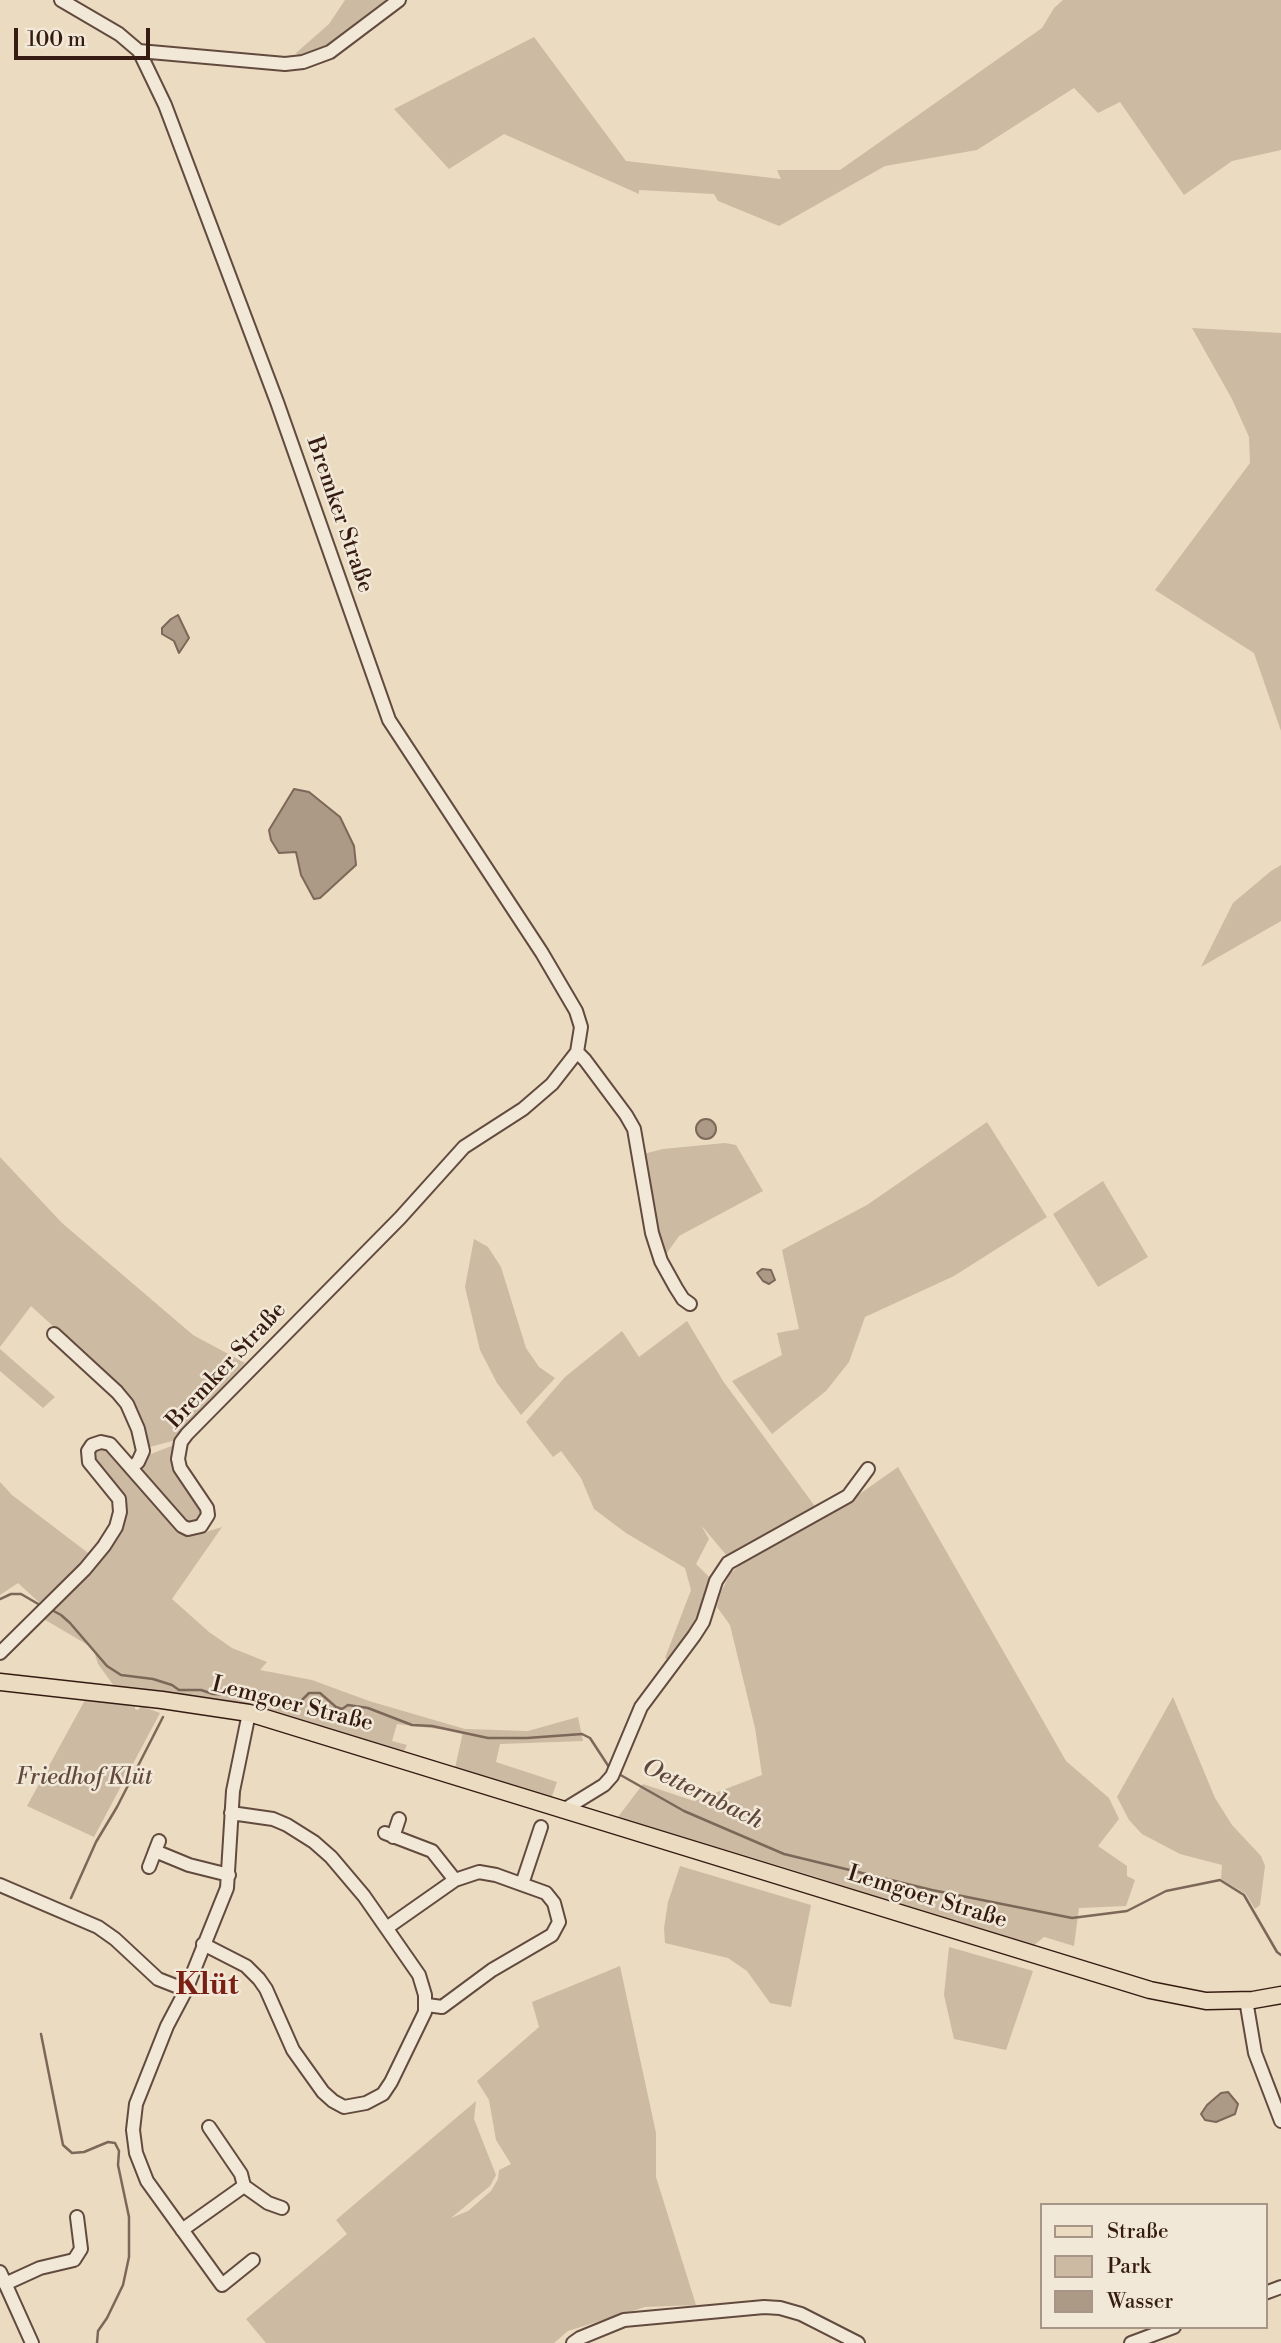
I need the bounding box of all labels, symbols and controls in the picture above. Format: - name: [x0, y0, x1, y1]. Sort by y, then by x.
- scale bar: [18, 14, 154, 58]
- text: 100 m: [27, 27, 86, 53]
- street label: Bremker Straße: [299, 433, 379, 597]
- street label: Bremker Straße: [161, 1297, 293, 1435]
- street label: Lemgoer Straße: [208, 1672, 376, 1738]
- water label: Oetternbach: [637, 1753, 767, 1837]
- park label: Friedhof Klüt: [16, 1764, 152, 1792]
- street label: Lemgoer Straße: [844, 1861, 1010, 1935]
- district label: Klüt: [175, 1969, 239, 2005]
- legend: [1040, 2203, 1267, 2329]
- text: Straße: [1107, 2219, 1169, 2245]
- text: Park: [1107, 2254, 1151, 2280]
- text: Wasser: [1107, 2289, 1173, 2315]

